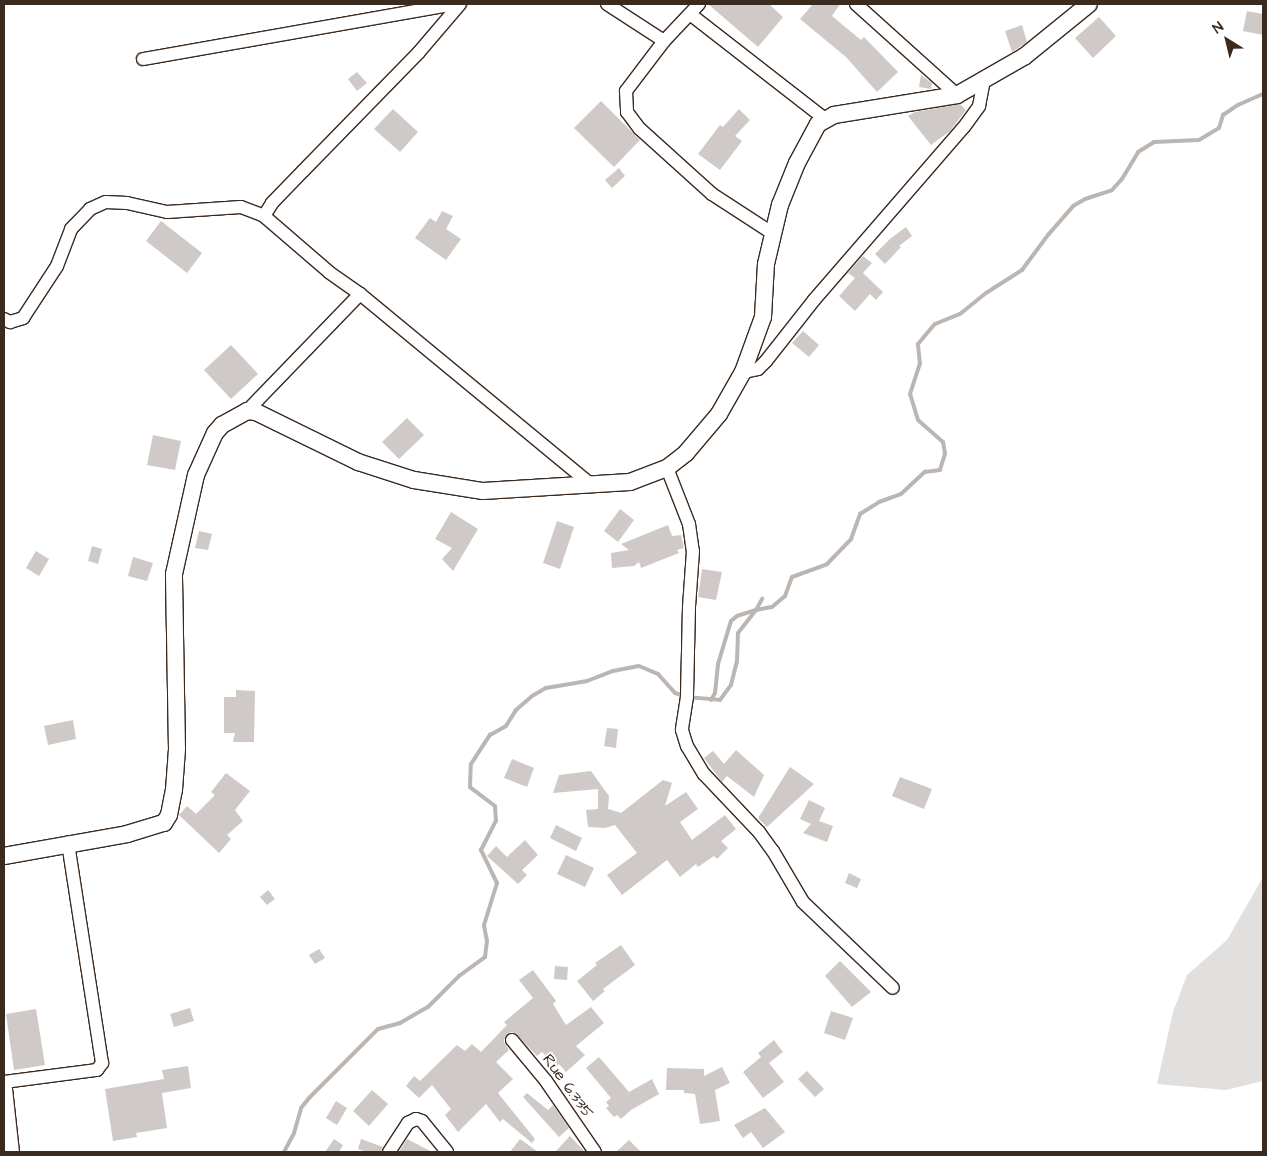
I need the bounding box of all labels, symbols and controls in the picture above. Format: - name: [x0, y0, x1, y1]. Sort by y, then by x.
- north arrow: [1202, 15, 1252, 65]
- text: N: [1209, 17, 1228, 39]
- street label: Rue 6.335: [538, 1050, 598, 1122]

